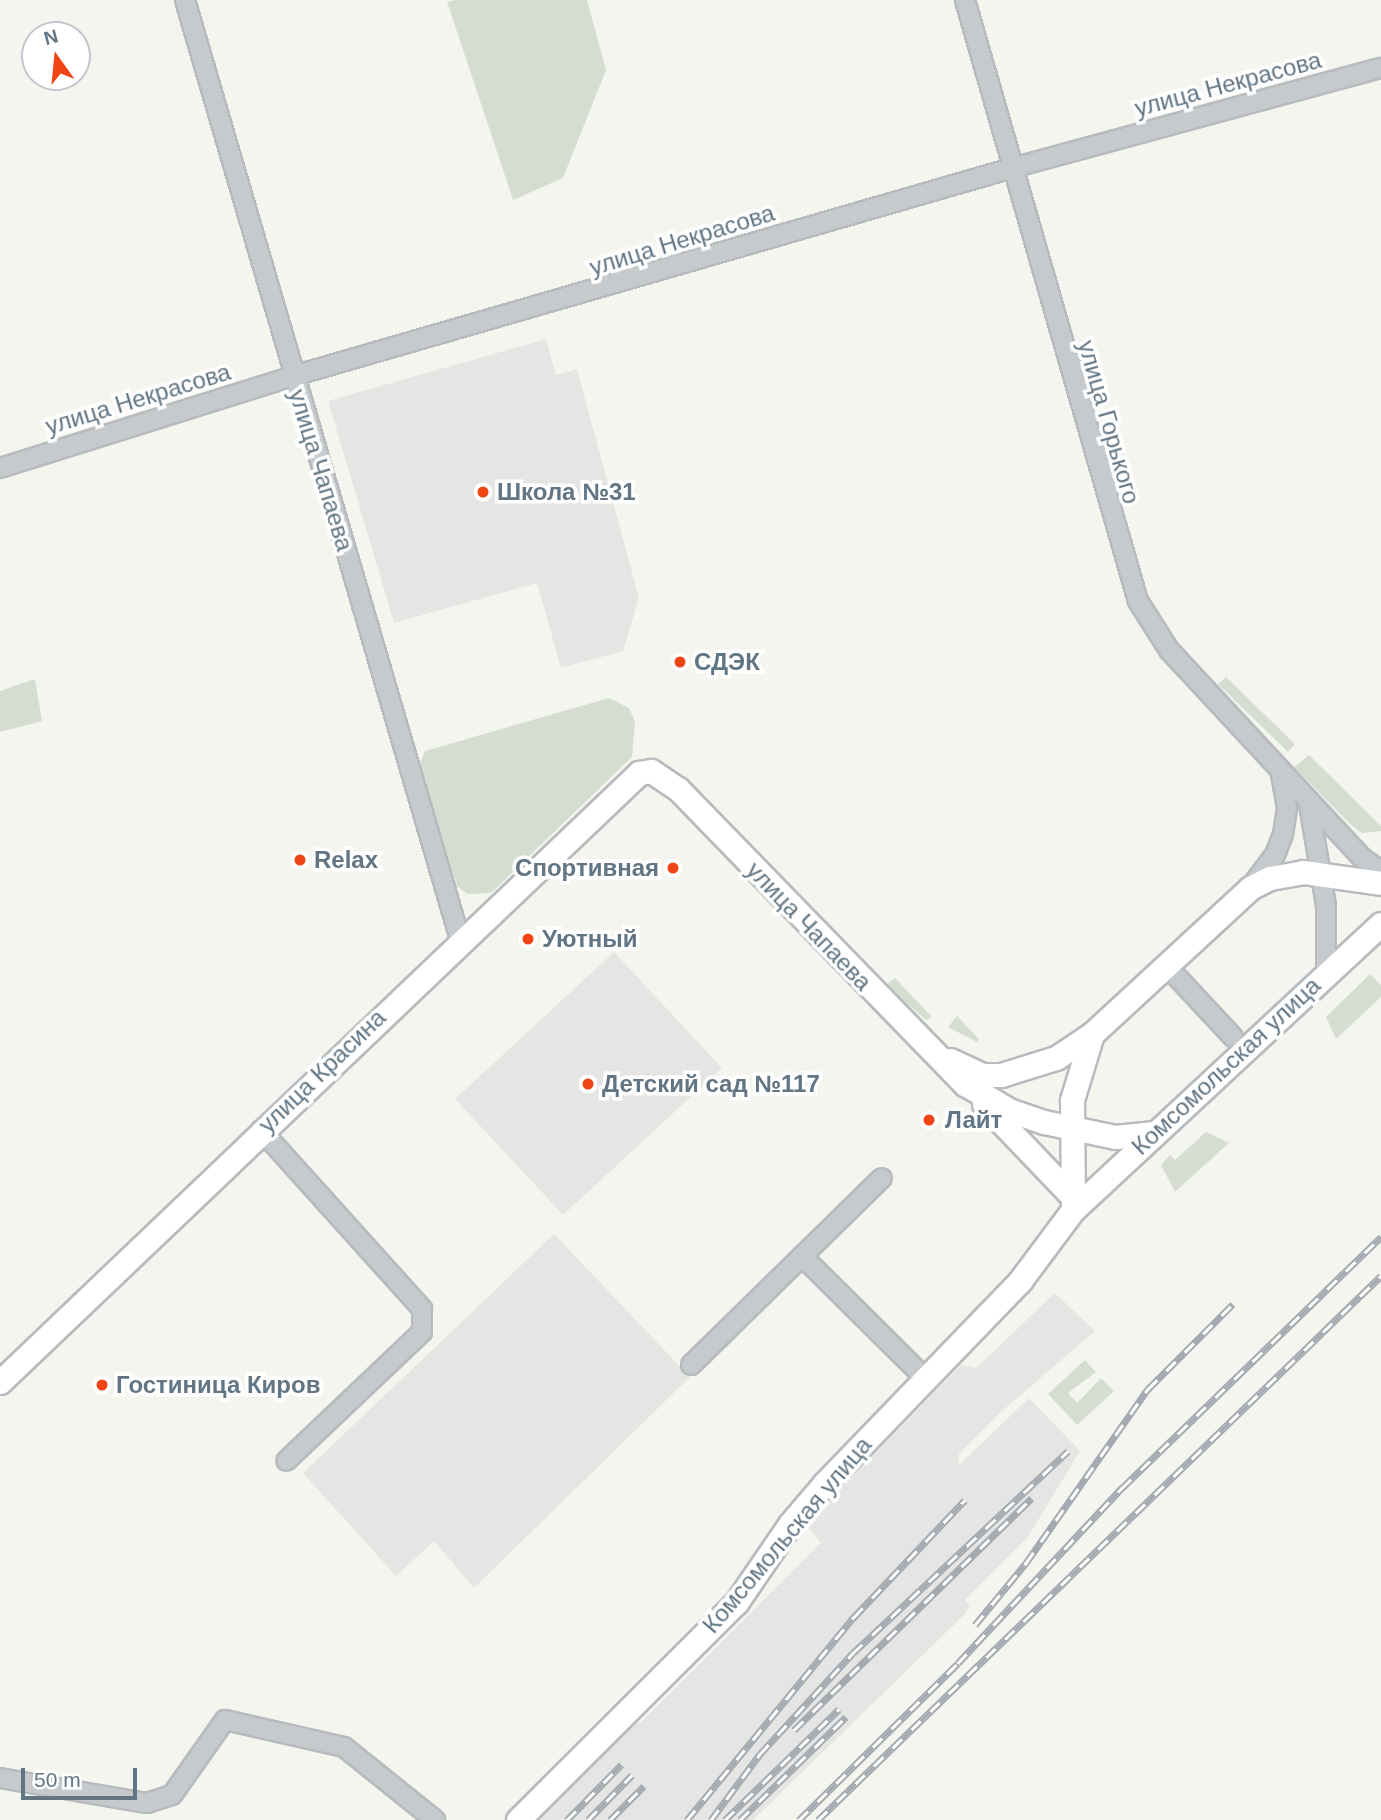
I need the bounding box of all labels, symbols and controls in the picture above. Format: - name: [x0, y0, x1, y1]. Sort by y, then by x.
- north arrow: [21, 21, 91, 91]
- text: N: [42, 25, 60, 49]
- street label: улица Некрасова: [1132, 45, 1324, 123]
- street label: улица Некрасова: [586, 198, 778, 282]
- street label: улица Горького: [1072, 337, 1146, 507]
- street label: улица Некрасова: [42, 357, 234, 441]
- street label: улица Чапаева: [283, 386, 359, 554]
- place label: Школа №31: [497, 478, 636, 506]
- marker: Школа №31: [475, 484, 491, 500]
- place label: СДЭК: [694, 648, 760, 676]
- marker: СДЭК: [672, 654, 688, 670]
- place label: Relax: [314, 846, 378, 874]
- marker: Relax: [292, 852, 308, 868]
- place label: Спортивная: [515, 854, 659, 882]
- street label: улица Чапаева: [740, 856, 878, 996]
- marker: Спортивная: [665, 860, 681, 876]
- place label: Уютный: [542, 925, 637, 953]
- marker: Уютный: [520, 931, 536, 947]
- street label: Комсомольская улица: [1126, 971, 1326, 1161]
- street label: улица Красина: [253, 1003, 391, 1139]
- place label: Детский сад №117: [602, 1070, 820, 1098]
- marker: Детский сад №117: [580, 1076, 596, 1092]
- place label: Лайт: [945, 1106, 1002, 1134]
- marker: Лайт: [919, 1110, 939, 1130]
- place label: Гостиница Киров: [116, 1371, 320, 1399]
- marker: Гостиница Киров: [94, 1377, 110, 1393]
- street label: Комсомольская улица: [696, 1431, 878, 1639]
- scale bar: [24, 1754, 140, 1798]
- text: 50 m: [34, 1768, 81, 1791]

